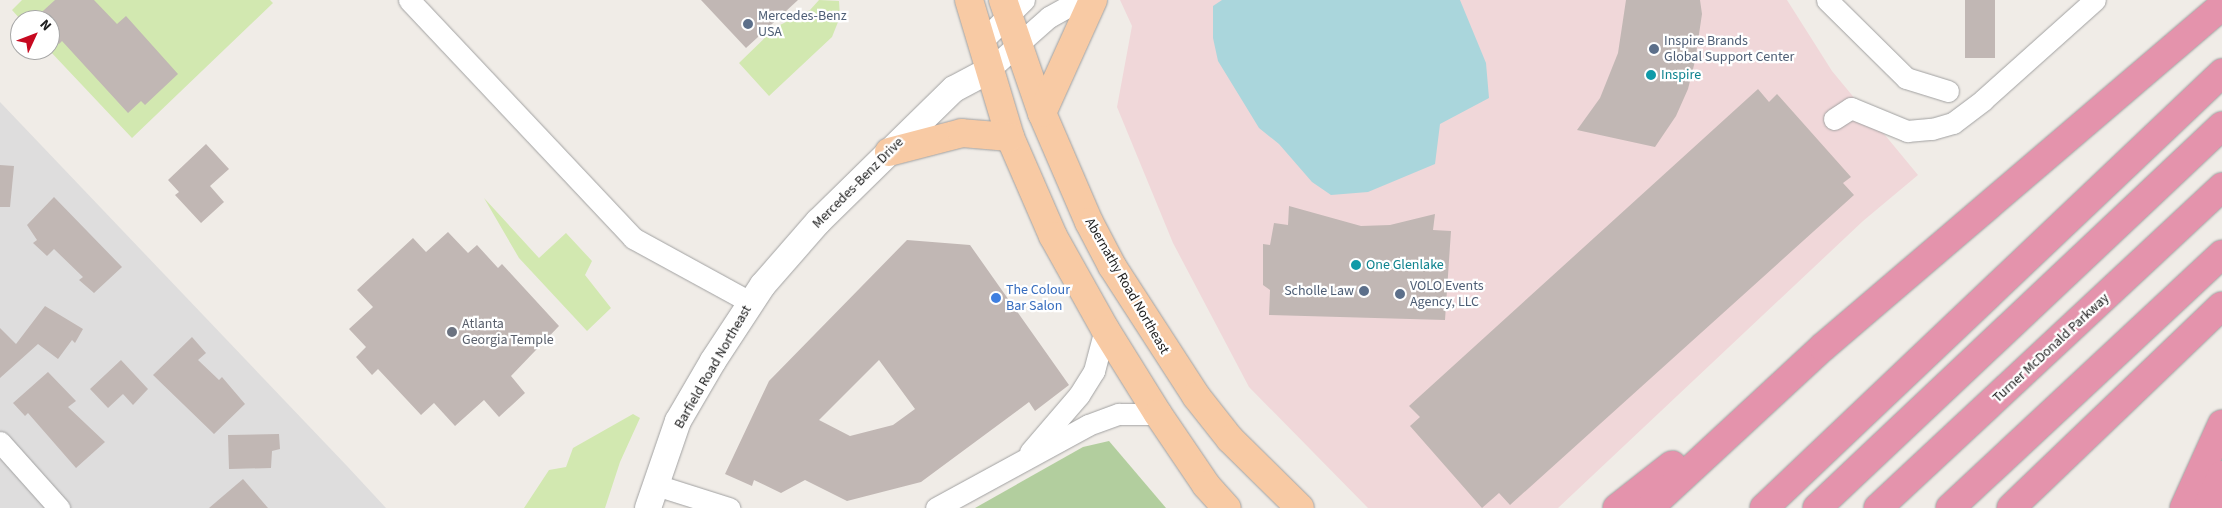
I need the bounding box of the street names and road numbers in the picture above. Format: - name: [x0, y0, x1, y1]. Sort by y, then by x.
- street label: Mercedes-Benz Drive: [809, 134, 907, 232]
- street label: Abernathy Road Northeast: [1081, 215, 1173, 357]
- street label: Turner McDonald Parkway: [1989, 290, 2113, 406]
- street label: Barfield Road Northeast: [671, 302, 755, 432]

